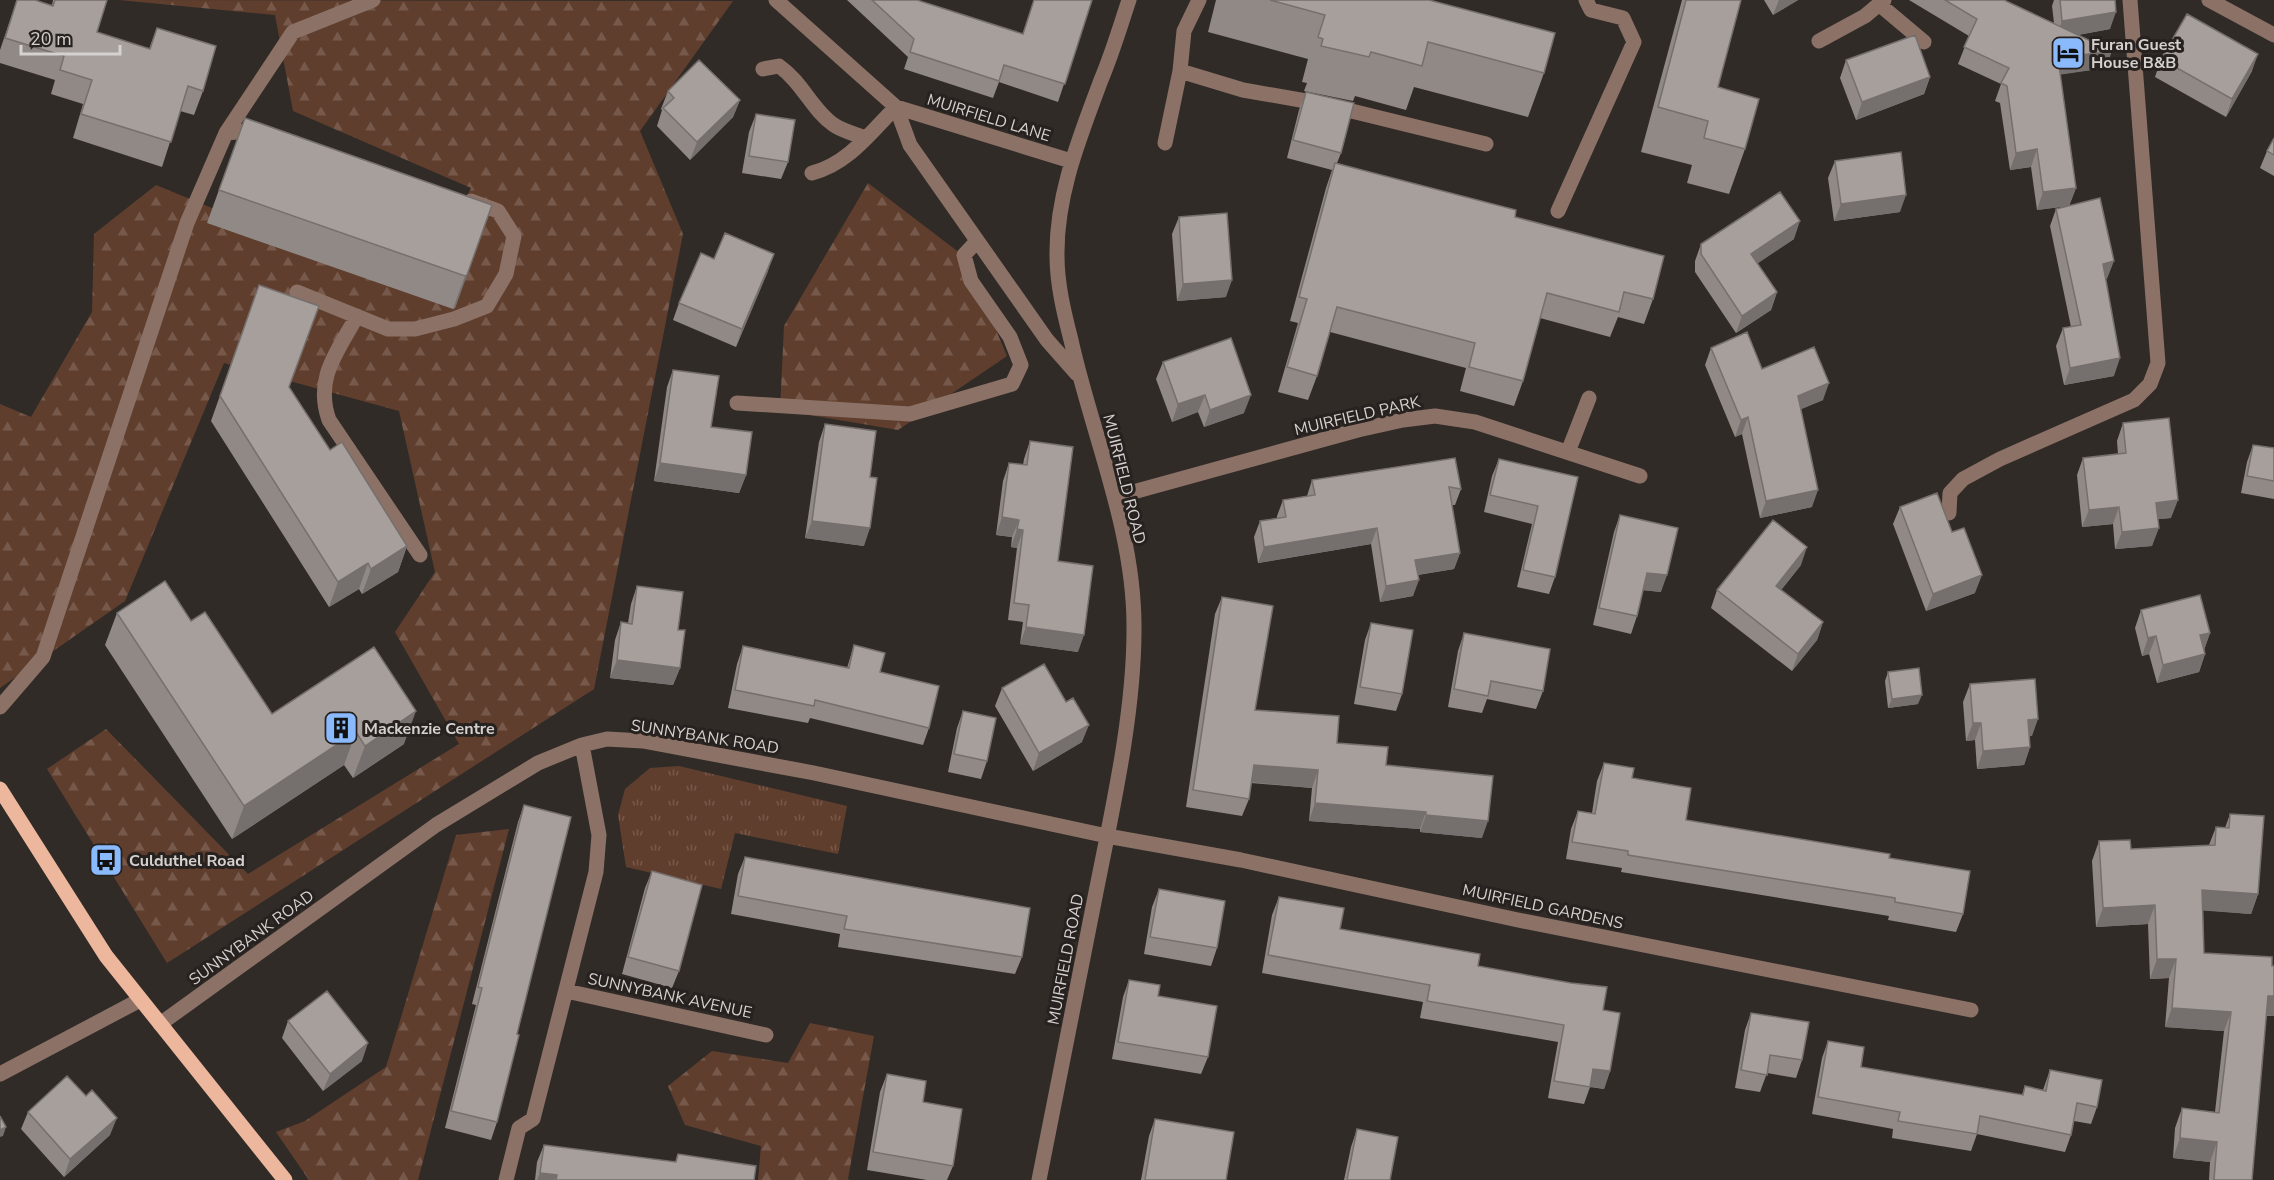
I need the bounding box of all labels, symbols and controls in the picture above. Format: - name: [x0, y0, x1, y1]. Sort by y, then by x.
- scale bar: [21, 18, 120, 56]
- text: 20 m: [30, 27, 72, 51]
- place label: Furan Guest House B&B: [2091, 34, 2182, 74]
- hotel icon: Furan Guest House B&B: [2050, 35, 2086, 71]
- street label: MUIRFIELD LANE: [924, 89, 1053, 147]
- street label: MUIRFIELD PARK: [1292, 391, 1423, 441]
- street label: MUIRFIELD ROAD: [1097, 412, 1151, 547]
- building icon: Mackenzie Centre: [323, 710, 359, 746]
- street label: SUNNYBANK ROAD: [629, 714, 780, 760]
- place label: Mackenzie Centre: [364, 718, 495, 740]
- bus stop icon: Culduthel Road: [88, 842, 124, 878]
- place label: Culduthel Road: [129, 850, 245, 872]
- street label: MUIRFIELD GARDENS: [1460, 879, 1625, 935]
- street label: SUNNYBANK ROAD: [185, 885, 319, 991]
- street label: MUIRFIELD ROAD: [1042, 892, 1089, 1027]
- street label: SUNNYBANK AVENUE: [586, 968, 754, 1024]

